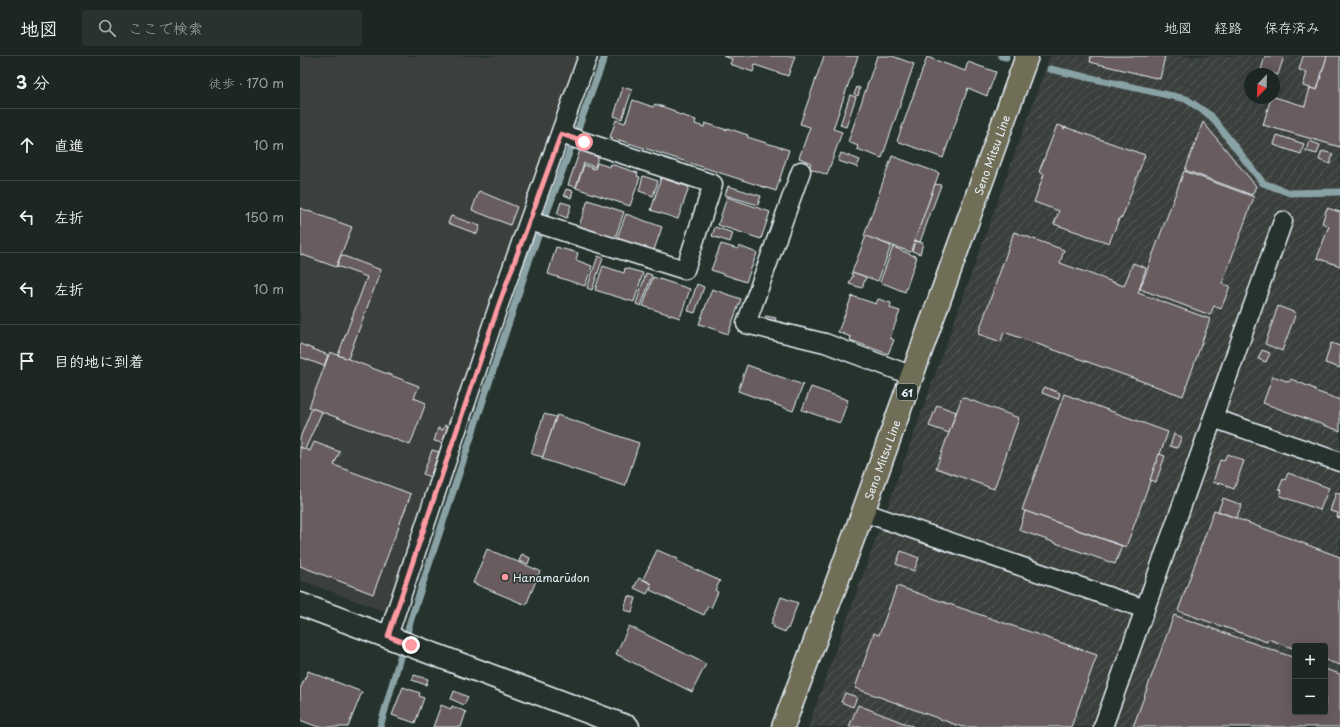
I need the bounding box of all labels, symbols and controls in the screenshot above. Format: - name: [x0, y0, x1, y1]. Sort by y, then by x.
- search box: [82, 10, 362, 46]
- text: 地図: [20, 14, 58, 42]
- text: ここで検索: [128, 16, 203, 39]
- icon: search: [96, 17, 118, 39]
- text: 地図: [1164, 17, 1192, 38]
- text: 経路: [1214, 17, 1242, 38]
- text: 保存済み: [1264, 17, 1320, 38]
- north arrow: [1244, 68, 1280, 104]
- text: 3 分: [16, 69, 50, 95]
- text: 徒歩 · 170 m: [209, 73, 284, 92]
- street label: Seno Mitsu Line: [969, 112, 1014, 197]
- text: 直進: [54, 133, 84, 156]
- route start: [575, 133, 593, 151]
- icon: ahead: [16, 134, 38, 156]
- text: 10 m: [254, 135, 284, 154]
- text: 左折: [54, 205, 84, 228]
- icon: left: [16, 206, 38, 228]
- text: 150 m: [245, 207, 284, 226]
- text: 左折: [54, 277, 84, 300]
- icon: left: [16, 278, 38, 300]
- text: 10 m: [254, 279, 284, 298]
- text: 目的地に到着: [54, 349, 144, 372]
- icon: arrive: [16, 350, 38, 372]
- road number: 61: [897, 384, 917, 400]
- street label: Seno Mitsu Line: [860, 417, 904, 502]
- place label: Hanamarūdon: [513, 569, 590, 586]
- marker: Hanamarūdon: [500, 572, 510, 582]
- route end: [402, 636, 420, 654]
- map controls: [1292, 643, 1328, 715]
- button: +: [1292, 643, 1328, 679]
- button: −: [1292, 679, 1328, 715]

